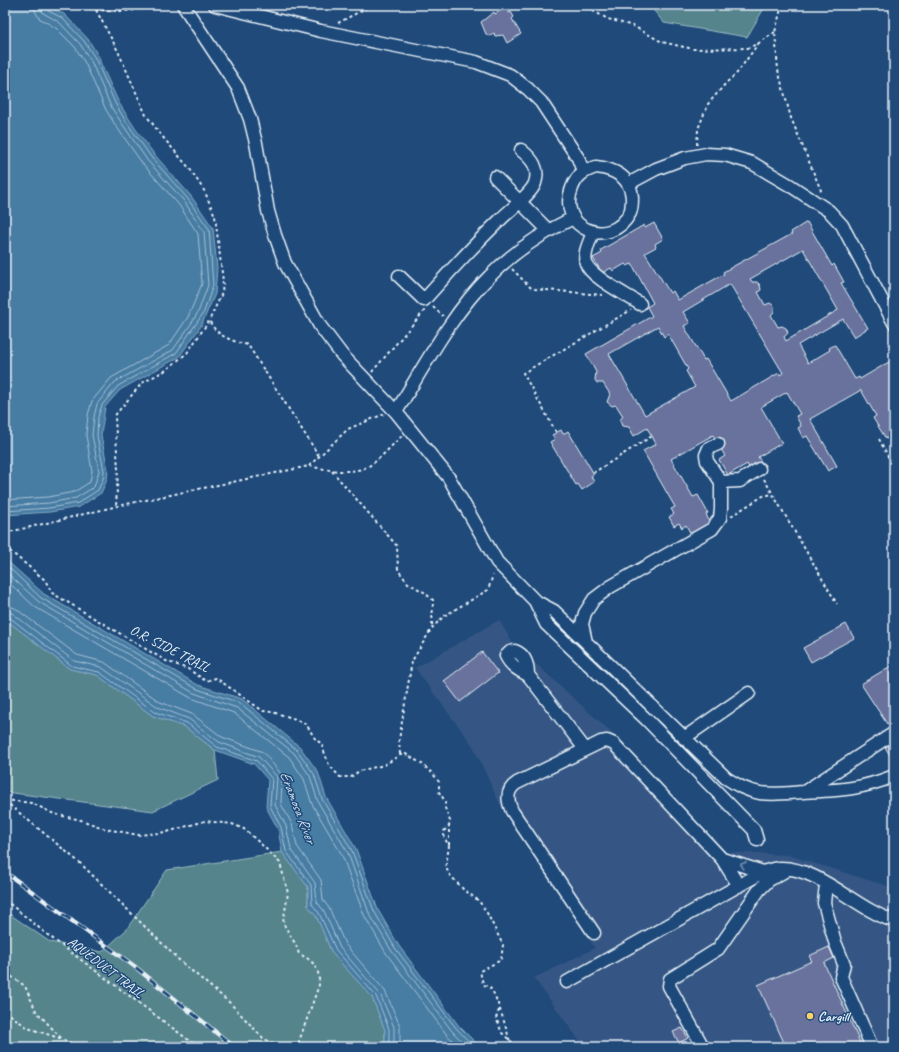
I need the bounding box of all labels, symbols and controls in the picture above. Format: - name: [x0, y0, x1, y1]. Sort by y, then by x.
- street label: O.R. SIDE TRAIL: [127, 621, 212, 676]
- water label: Eramosa River: [275, 769, 321, 848]
- one-way arrow: [740, 861, 747, 870]
- street label: AQUEDUCT TRAIL: [64, 933, 148, 1002]
- place label: Cargill: [818, 1008, 852, 1025]
- marker: Cargill: [805, 1011, 815, 1021]

